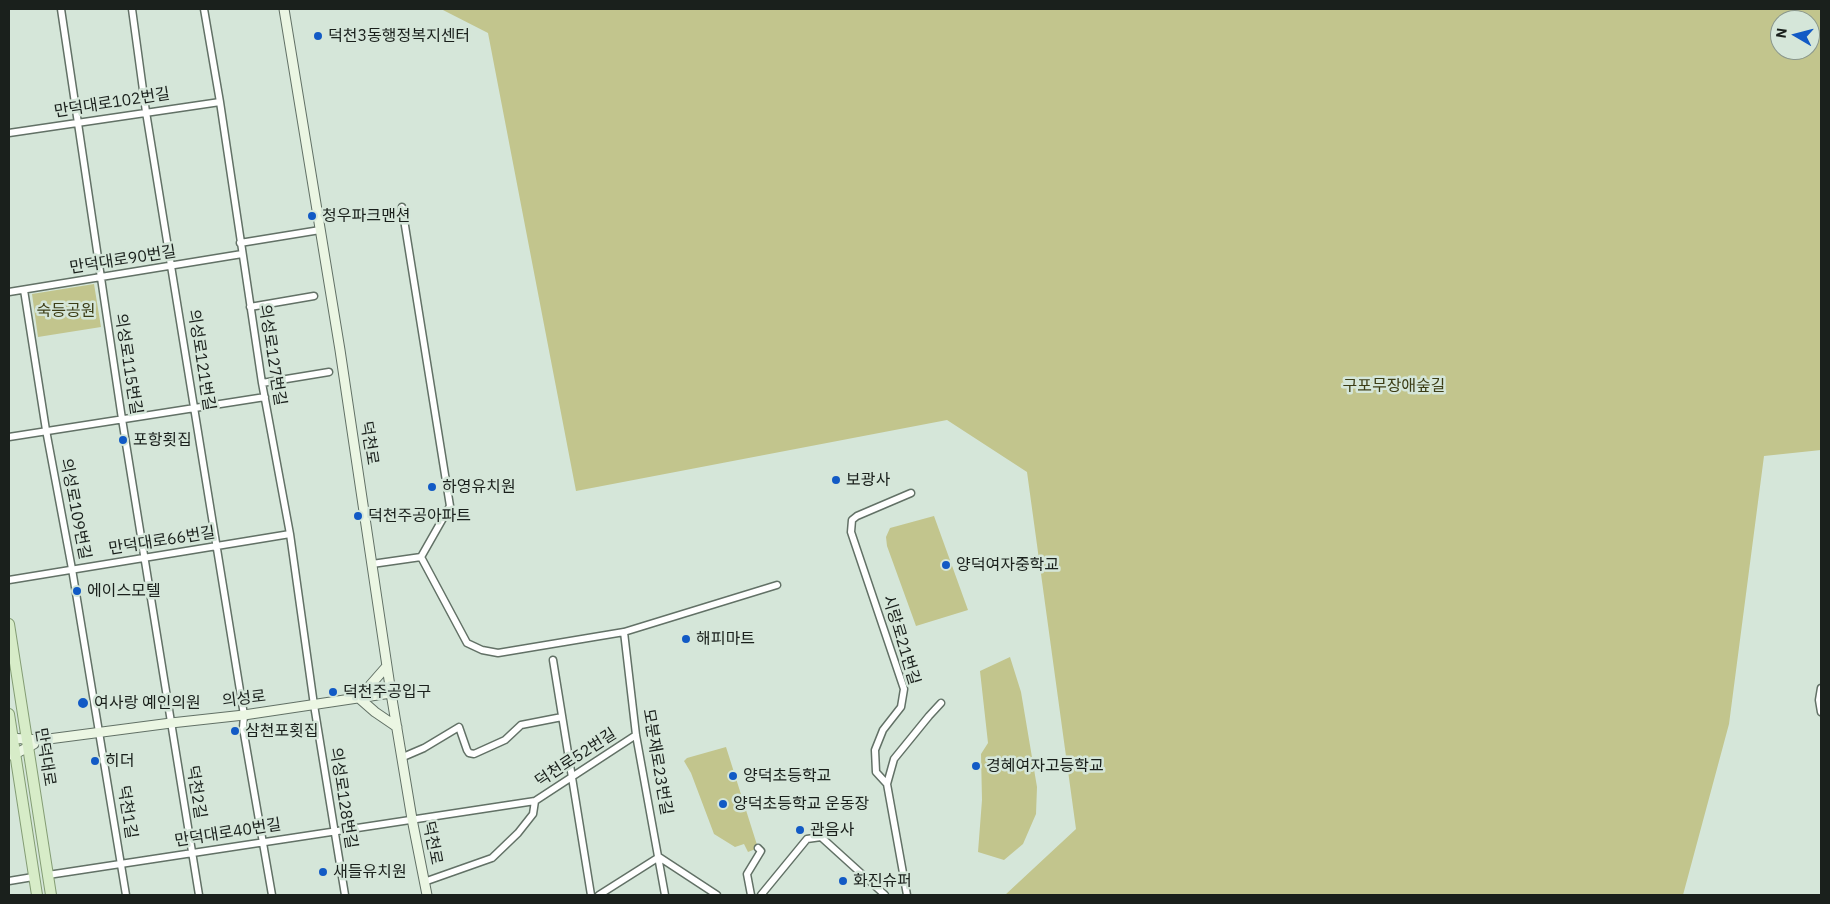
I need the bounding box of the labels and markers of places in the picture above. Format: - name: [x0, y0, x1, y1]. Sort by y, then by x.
- place label: 덕천3동행정복지센터: [328, 26, 470, 46]
- marker: 덕천3동행정복지센터: [312, 30, 324, 42]
- place label: 청우파크맨션: [322, 206, 410, 226]
- marker: 청우파크맨션: [306, 210, 318, 222]
- place label: 포항횟집: [133, 430, 192, 450]
- marker: 포항횟집: [117, 434, 129, 446]
- place label: 보광사: [846, 470, 890, 490]
- marker: 보광사: [830, 474, 842, 486]
- place label: 하영유치원: [442, 477, 516, 497]
- marker: 하영유치원: [426, 481, 438, 493]
- place label: 덕천주공아파트: [368, 506, 471, 526]
- marker: 덕천주공아파트: [352, 510, 364, 522]
- place label: 양덕여자중학교: [956, 555, 1059, 575]
- marker: 양덕여자중학교: [940, 559, 952, 571]
- place label: 에이스모텔: [87, 581, 161, 601]
- marker: 에이스모텔: [71, 585, 83, 597]
- place label: 해피마트: [696, 629, 755, 649]
- marker: 해피마트: [680, 633, 692, 645]
- place label: 덕천주공입구: [343, 682, 431, 702]
- marker: 덕천주공입구: [327, 686, 339, 698]
- place label: 여사랑 예인의원: [94, 693, 201, 713]
- marker: 여사랑 예인의원: [76, 696, 90, 710]
- place label: 삼천포횟집: [245, 721, 319, 741]
- marker: 삼천포횟집: [229, 725, 241, 737]
- place label: 히더: [105, 751, 134, 771]
- marker: 히더: [89, 755, 101, 767]
- place label: 경혜여자고등학교: [986, 756, 1104, 776]
- marker: 경혜여자고등학교: [970, 760, 982, 772]
- place label: 양덕초등학교: [743, 766, 831, 786]
- marker: 양덕초등학교: [727, 770, 739, 782]
- place label: 양덕초등학교 운동장: [733, 794, 869, 814]
- marker: 양덕초등학교 운동장: [717, 798, 729, 810]
- place label: 관음사: [810, 820, 854, 840]
- marker: 관음사: [794, 824, 806, 836]
- place label: 새들유치원: [333, 862, 407, 882]
- marker: 새들유치원: [317, 866, 329, 878]
- place label: 화진슈퍼: [853, 871, 912, 891]
- marker: 화진슈퍼: [837, 875, 849, 887]

